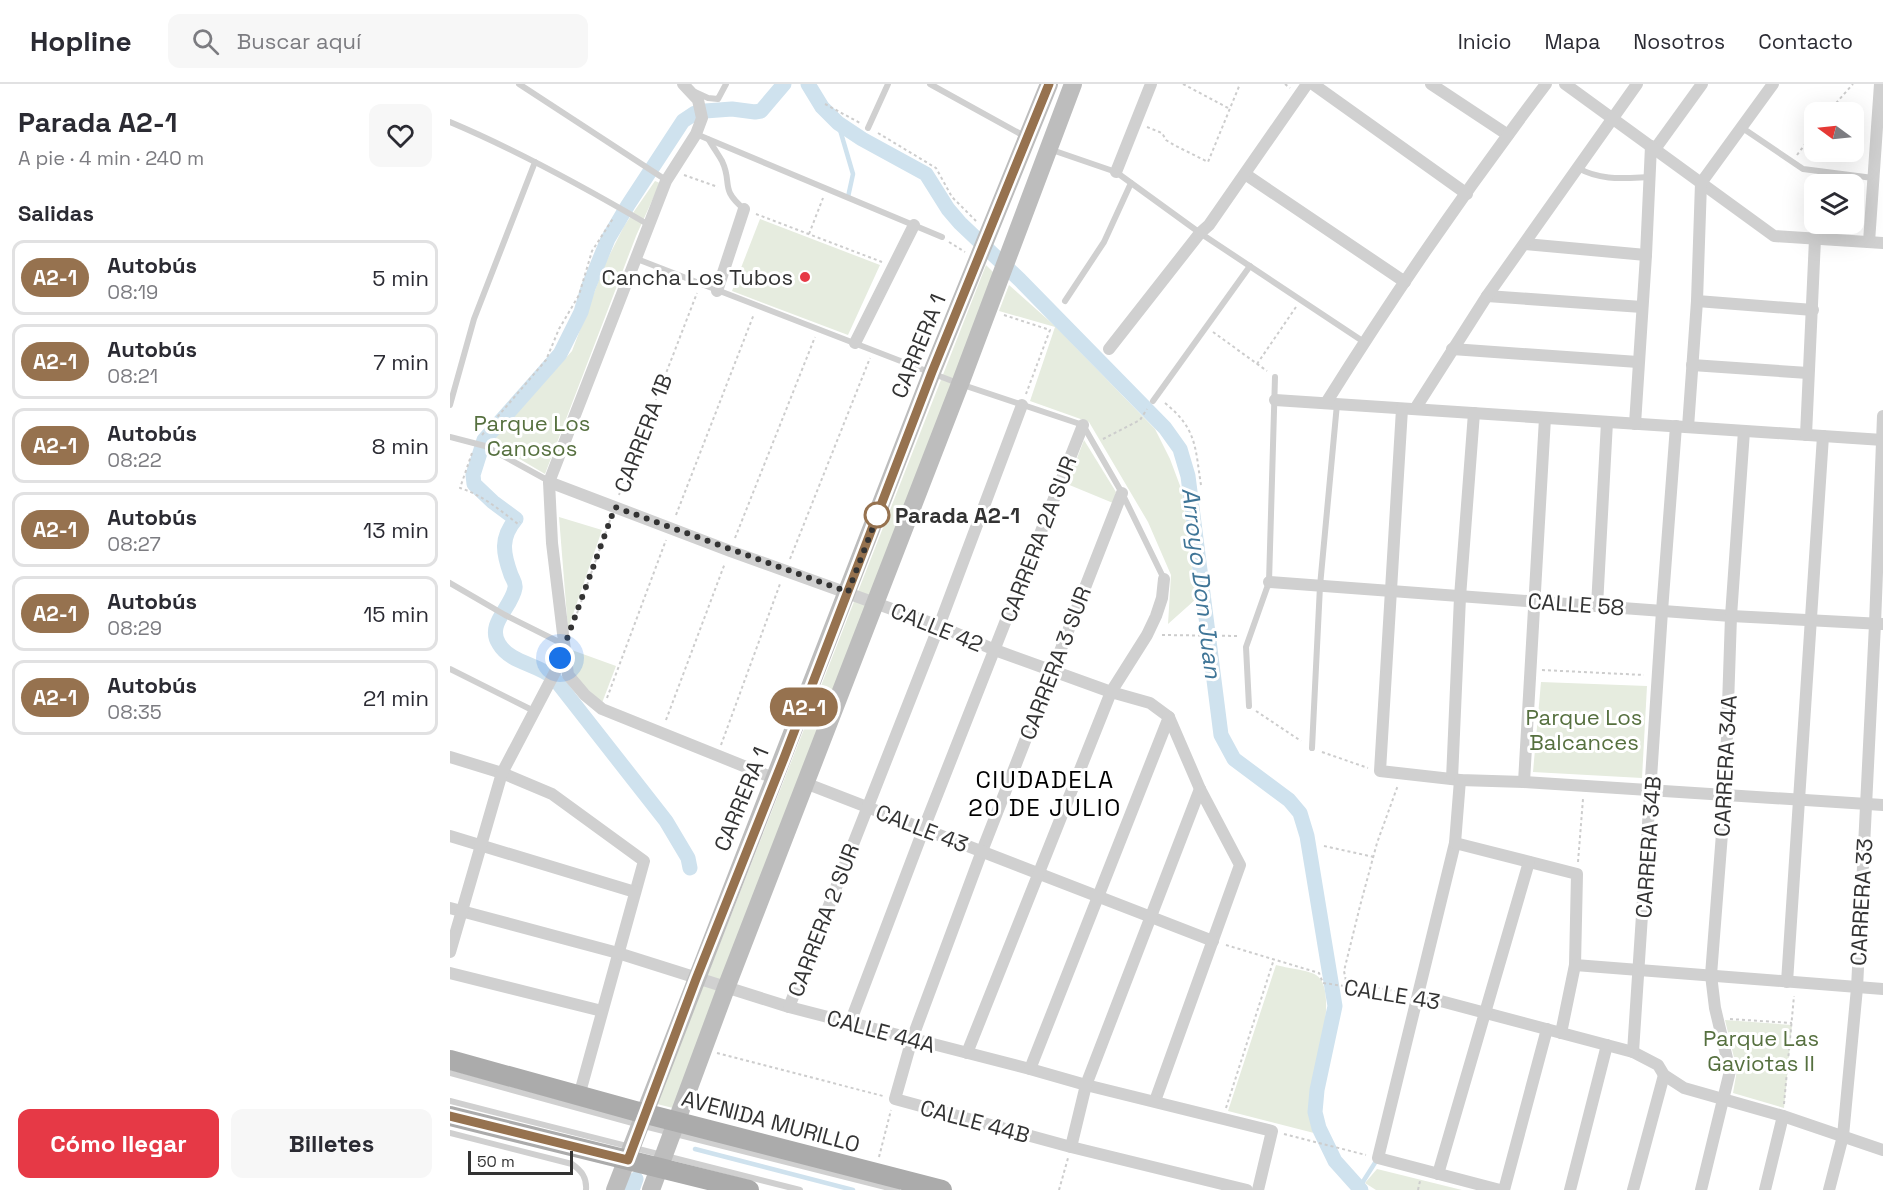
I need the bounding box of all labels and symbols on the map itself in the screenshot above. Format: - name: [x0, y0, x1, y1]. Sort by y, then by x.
- north arrow: [1804, 102, 1864, 162]
- place label: Cancha Los Tubos: [602, 263, 793, 291]
- marker: Cancha Los Tubos: [798, 270, 812, 284]
- street label: CARRERA 1: [884, 290, 952, 402]
- street label: CARRERA 1B: [608, 370, 678, 496]
- park label: Parque Los Canosos: [474, 409, 590, 462]
- street label: CARRERA 2A SUR: [993, 452, 1083, 626]
- water label: Arroyo Don Juan: [1175, 486, 1229, 681]
- place label: Parada A2-1: [895, 501, 1020, 529]
- marker: Parada A2-1: [864, 502, 890, 528]
- street label: CARRERA 3 SUR: [1013, 582, 1097, 744]
- street label: CALLE 58: [1527, 587, 1625, 621]
- street label: CALLE 42: [887, 596, 987, 658]
- your location: [545, 643, 575, 673]
- line badge: A2-1: [762, 688, 846, 726]
- street label: CARRERA 34A: [1707, 694, 1743, 838]
- park label: Parque Los Balcances: [1526, 703, 1642, 756]
- street label: CARRERA 1: [707, 743, 775, 855]
- district label: CIUDADELA 20 DE JULIO: [968, 764, 1122, 823]
- street label: CARRERA 34B: [1629, 775, 1667, 919]
- street label: CALLE 43: [872, 798, 972, 858]
- street label: CARRERA 33: [1844, 838, 1878, 966]
- street label: CARRERA 2 SUR: [781, 839, 865, 1001]
- street label: CALLE 43: [1342, 973, 1442, 1015]
- street label: CALLE 44A: [824, 1003, 938, 1059]
- park label: Parque Las Gaviotas II: [1703, 1024, 1819, 1077]
- street label: AVENIDA MURILLO: [679, 1084, 863, 1158]
- street label: CALLE 44B: [917, 1093, 1033, 1149]
- scale bar: [468, 1148, 573, 1176]

